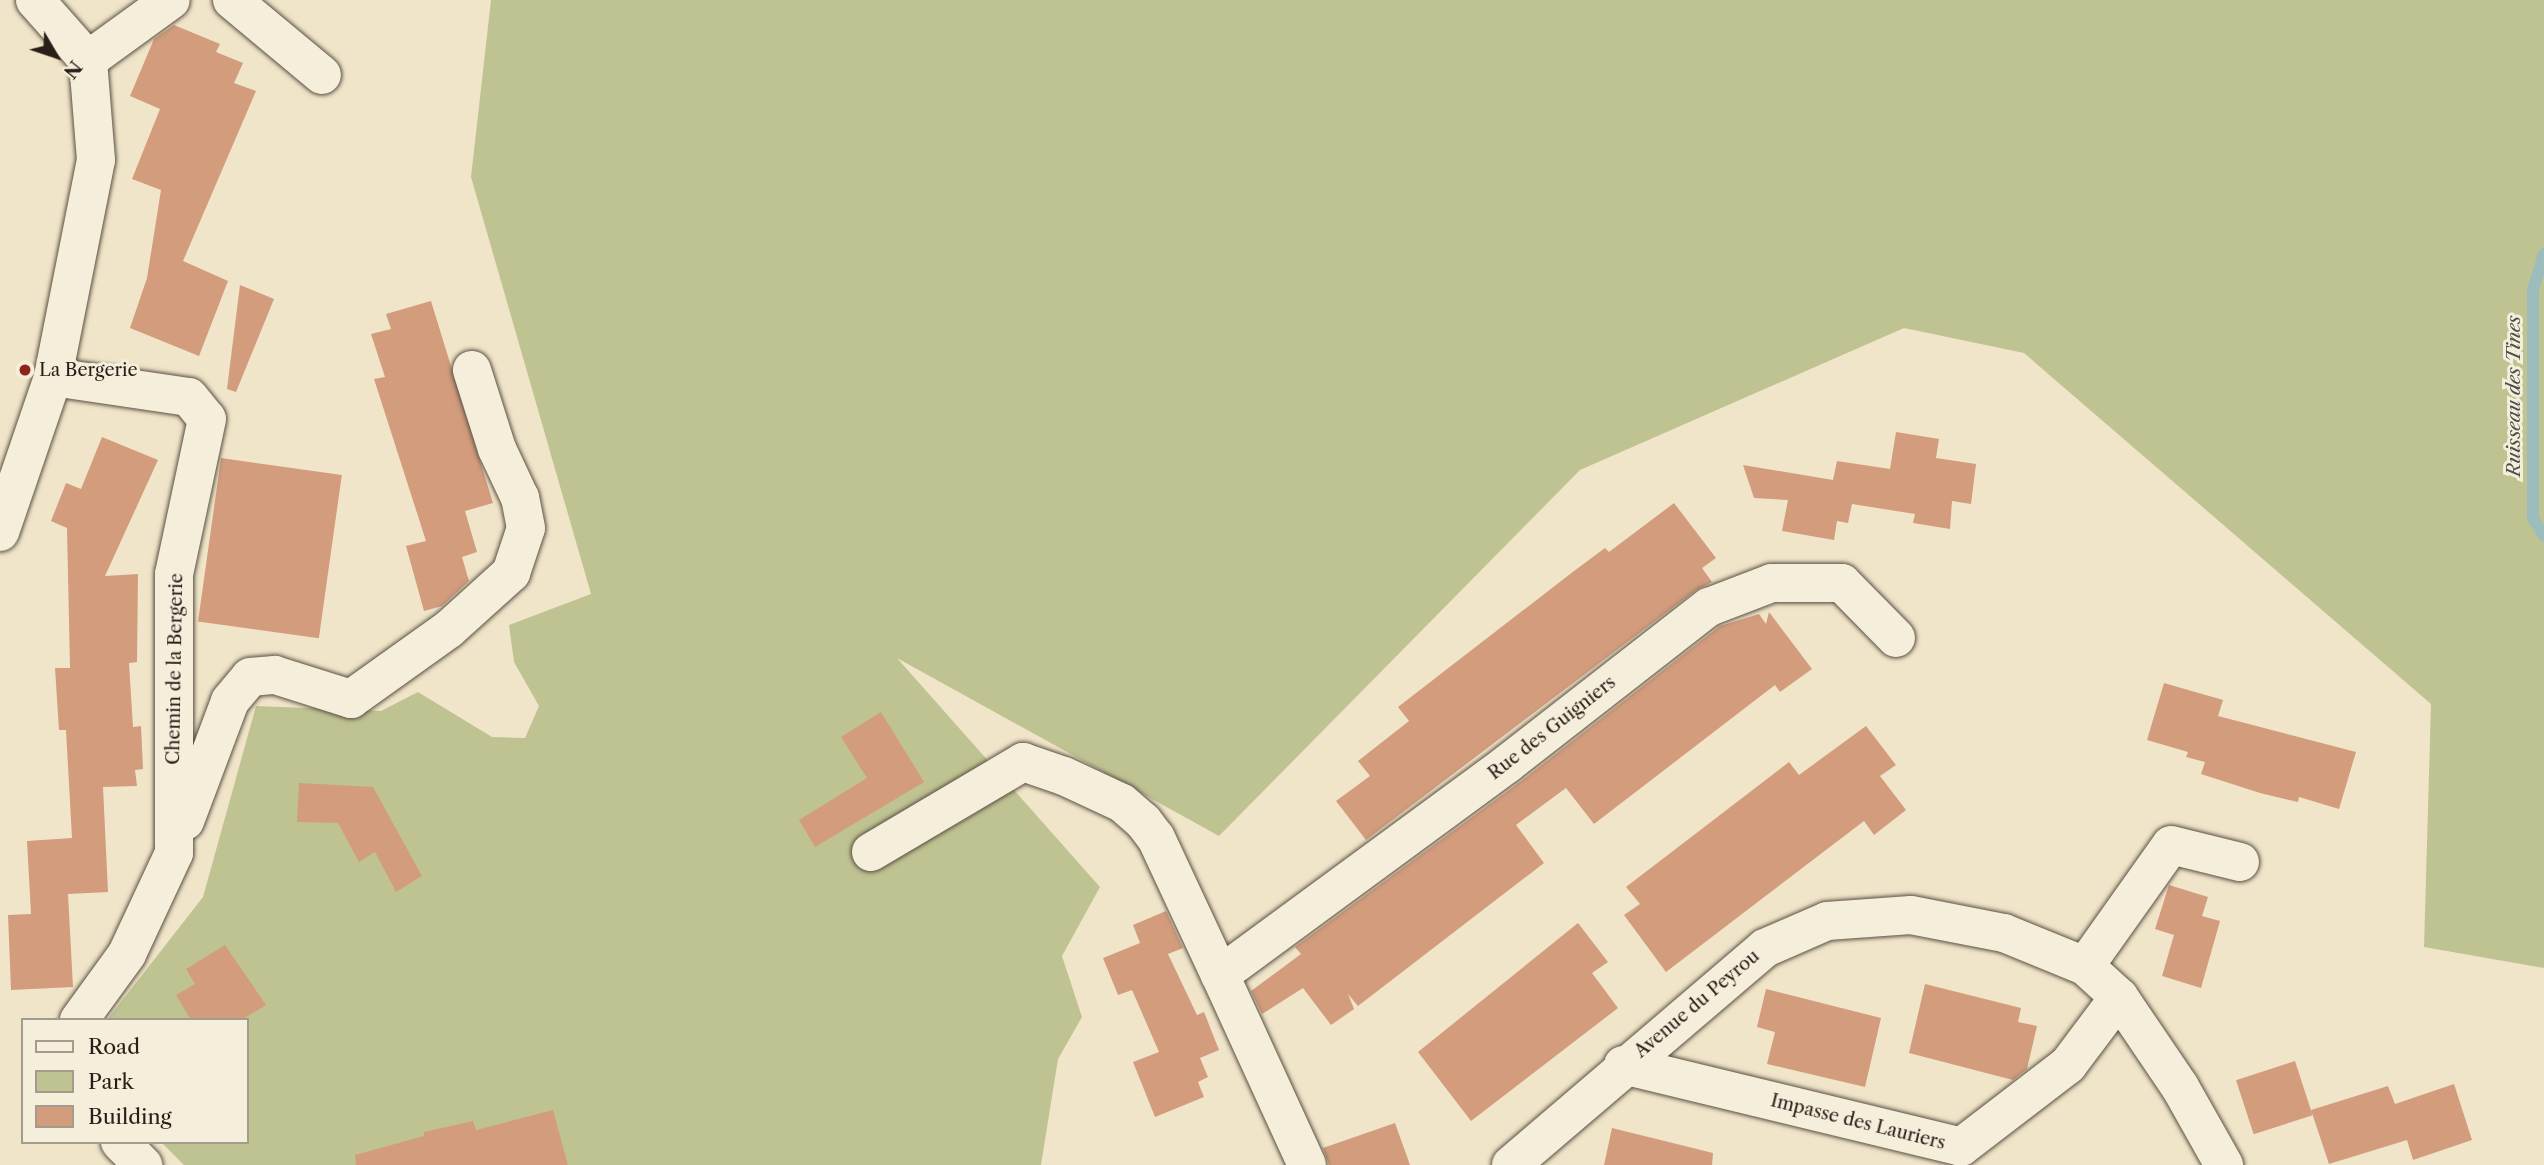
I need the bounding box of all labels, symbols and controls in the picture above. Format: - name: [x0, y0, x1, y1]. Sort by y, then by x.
- north arrow: [21, 21, 91, 91]
- text: N: [59, 56, 87, 83]
- water label: Ruisseau des Tines: [2503, 315, 2525, 477]
- place label: La Bergerie: [39, 359, 138, 381]
- marker: La Bergerie: [17, 362, 33, 378]
- street label: Chemin de la Bergerie: [163, 573, 187, 765]
- street label: Rue des Guigniers: [1484, 672, 1620, 784]
- street label: Avenue du Peyrou: [1630, 946, 1764, 1062]
- legend: [21, 1018, 248, 1144]
- text: Road: [88, 1034, 140, 1059]
- text: Park: [88, 1069, 134, 1094]
- street label: Impasse des Lauriers: [1768, 1090, 1948, 1154]
- text: Building: [88, 1104, 172, 1129]

